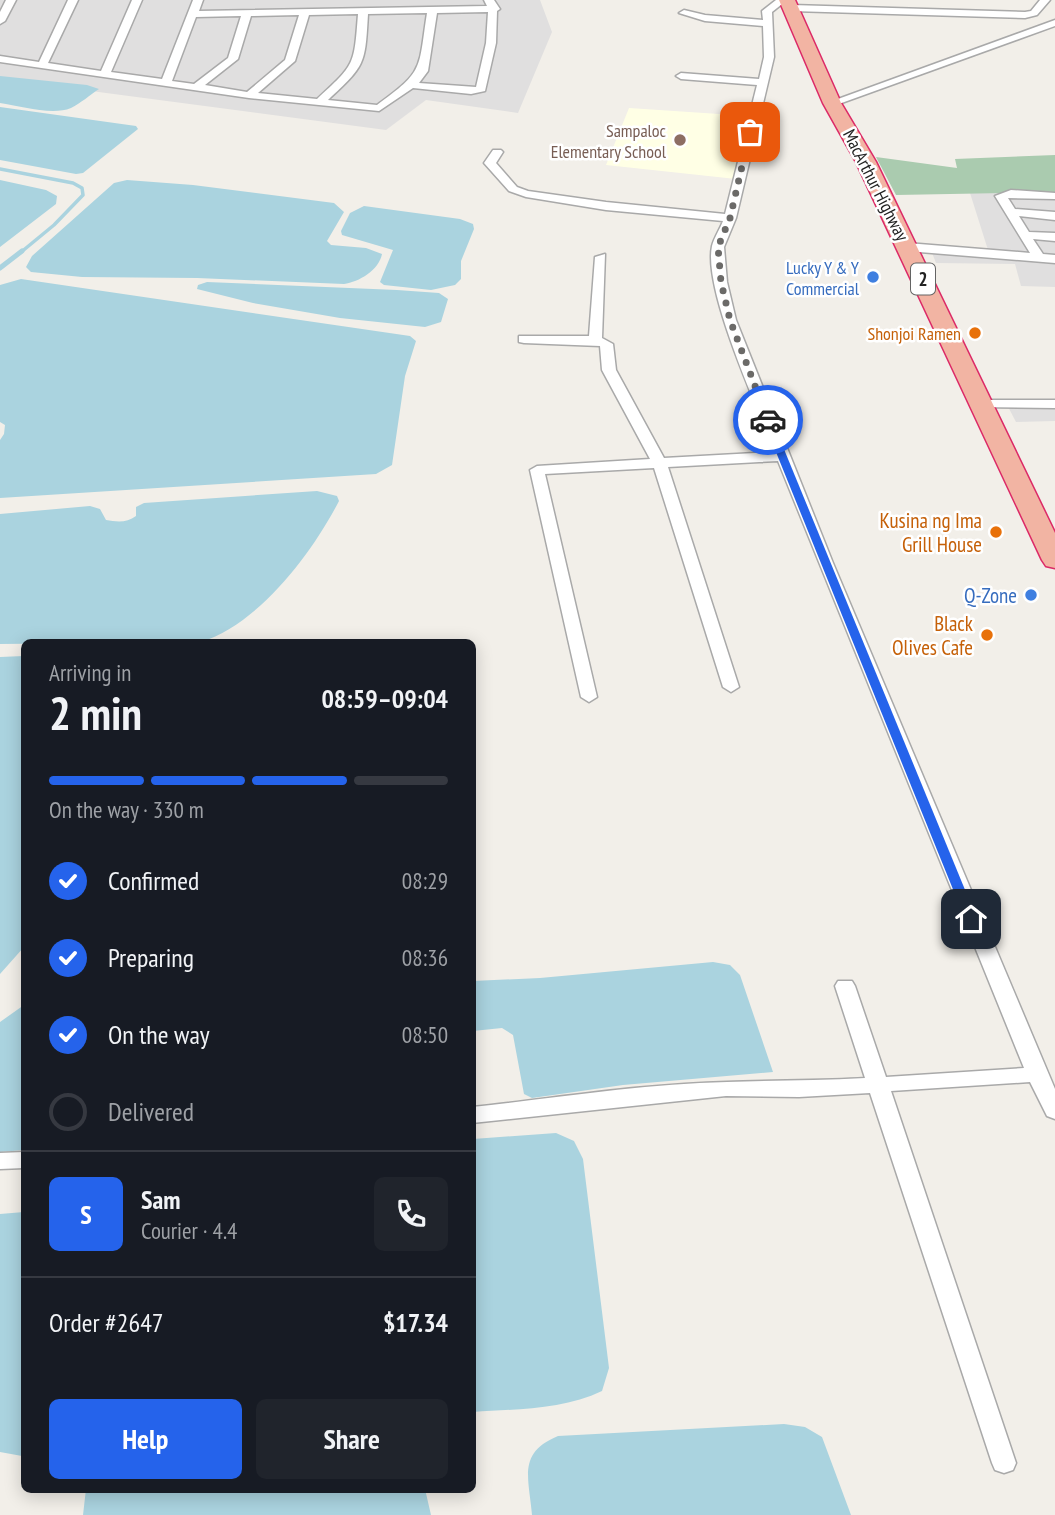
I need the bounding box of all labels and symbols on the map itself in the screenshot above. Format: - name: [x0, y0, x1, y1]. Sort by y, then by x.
- pin: [720, 102, 780, 162]
- place label: Sampaloc Elementary School: [551, 119, 667, 163]
- street label: MacArthur Highway: [838, 125, 914, 245]
- marker: Sampaloc Elementary School: [672, 132, 688, 148]
- place label: Lucky Y & Y Commercial: [786, 256, 860, 300]
- road number: 2: [911, 264, 935, 294]
- marker: Lucky Y & Y Commercial: [865, 269, 881, 285]
- place label: Shonjoi Ramen: [867, 322, 961, 345]
- marker: Shonjoi Ramen: [967, 325, 983, 341]
- courier: [733, 385, 803, 455]
- place label: Kusina ng Ima Grill House: [880, 507, 982, 558]
- marker: Kusina ng Ima Grill House: [988, 524, 1004, 540]
- place label: Q-Zone: [964, 582, 1017, 609]
- marker: Q-Zone: [1023, 587, 1039, 603]
- place label: Black Olives Cafe: [892, 610, 973, 661]
- marker: Black Olives Cafe: [979, 627, 995, 643]
- pin: [941, 889, 1001, 949]

